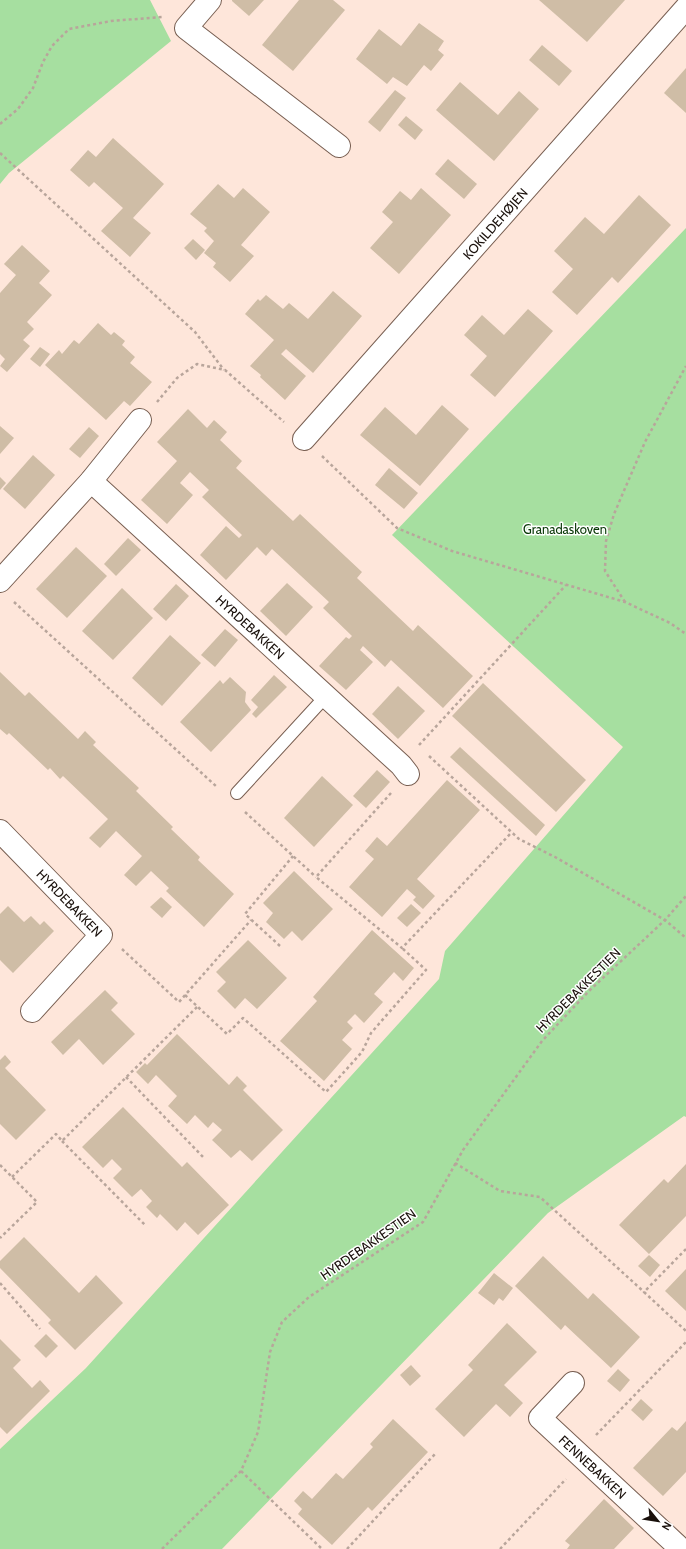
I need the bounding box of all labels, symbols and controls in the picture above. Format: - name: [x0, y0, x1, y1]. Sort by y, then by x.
- street label: KOKILDEHØJEN: [459, 185, 531, 262]
- park label: Granadaskoven: [523, 521, 607, 537]
- street label: HYRDEBAKKEN: [212, 591, 288, 663]
- street label: HYRDEBAKKEN: [33, 866, 106, 940]
- street label: HYRDEBAKKESTIEN: [532, 944, 624, 1036]
- street label: HYRDEBAKKESTIEN: [317, 1205, 419, 1283]
- street label: FENNEBAKKEN: [556, 1432, 630, 1502]
- north arrow: [638, 1501, 678, 1541]
- text: N: [659, 1519, 675, 1533]

